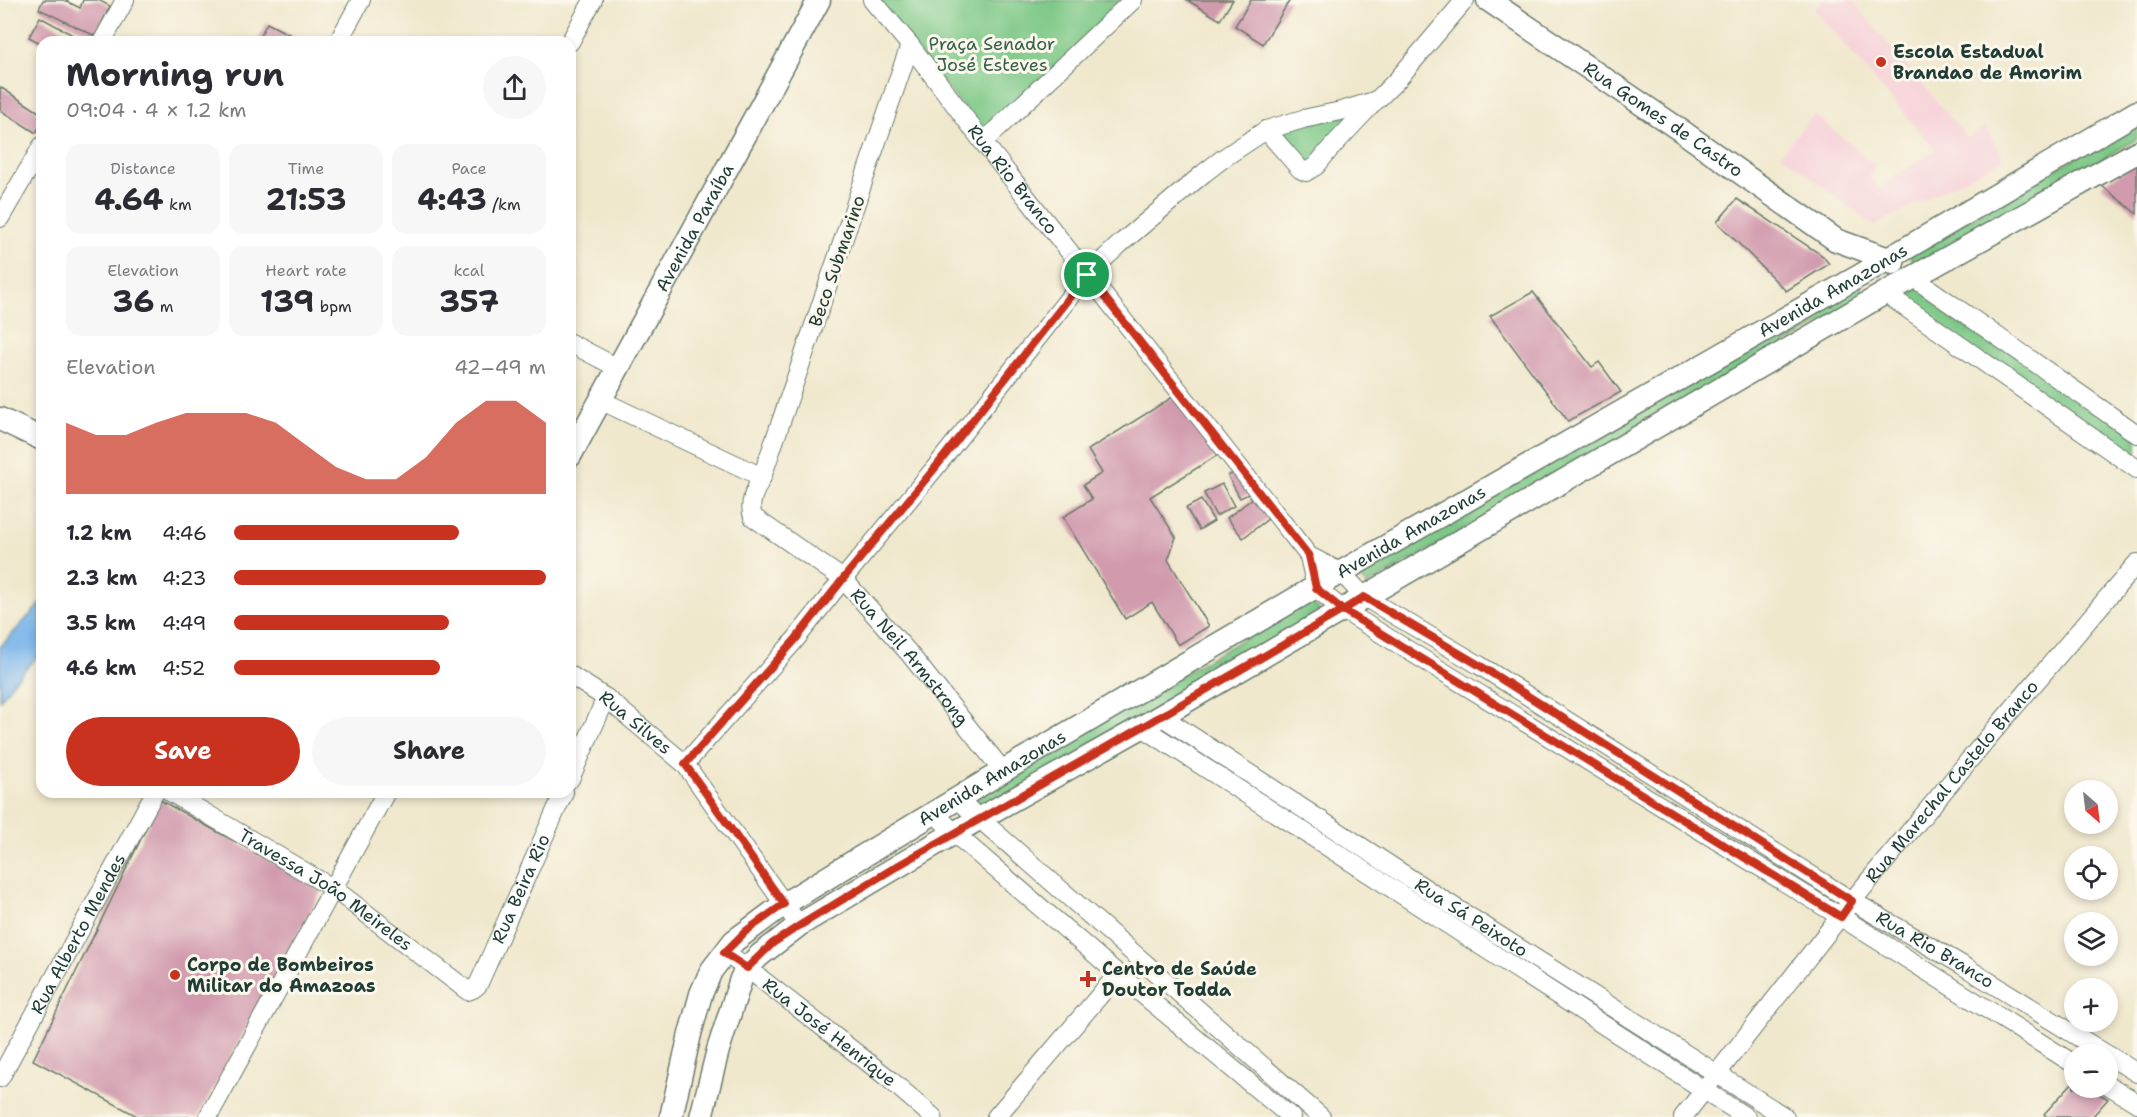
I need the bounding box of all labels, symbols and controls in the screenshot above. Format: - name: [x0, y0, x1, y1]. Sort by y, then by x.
- park label: Praça Senador José Esteves: [929, 32, 1055, 77]
- place label: Escola Estadual Brandao de Amorim: [1893, 40, 2082, 85]
- text: Morning run: [66, 52, 284, 97]
- marker: Escola Estadual Brandao de Amorim: [1874, 55, 1888, 69]
- button: share: [483, 56, 546, 119]
- street label: Rua Gomes de Castro: [1579, 56, 1748, 183]
- text: 09:04 · 4 × 1.2 km: [66, 97, 247, 123]
- street label: Rua Rio Branco: [962, 120, 1063, 239]
- text: Distance: [110, 158, 176, 179]
- text: Time: [288, 158, 324, 179]
- text: Pace: [451, 158, 487, 179]
- street label: Avenida Paraíba: [650, 159, 739, 296]
- text: 4.64: [94, 179, 164, 220]
- text: 21:53: [265, 179, 347, 220]
- text: 4:43: [417, 179, 487, 220]
- street label: Beco Submarino: [803, 192, 871, 330]
- text: km: [164, 194, 192, 215]
- text: /km: [487, 194, 521, 215]
- street label: Avenida Amazonas: [1754, 238, 1912, 343]
- pin: [1061, 249, 1112, 300]
- icon: arrive: [1070, 258, 1103, 291]
- text: Elevation: [107, 260, 179, 281]
- text: Heart rate: [265, 260, 347, 281]
- text: kcal: [453, 260, 485, 281]
- text: 36: [112, 281, 154, 322]
- text: 139: [260, 281, 314, 322]
- text: 357: [439, 281, 499, 322]
- text: m: [154, 296, 174, 317]
- text: bpm: [314, 296, 352, 317]
- text: Elevation: [66, 354, 156, 380]
- text: 42–49 m: [454, 354, 546, 380]
- street label: Avenida Amazonas: [1332, 480, 1490, 584]
- text: 1.2 km: [66, 520, 132, 546]
- text: 4:46: [162, 520, 207, 546]
- text: 2.3 km: [66, 565, 137, 591]
- text: 4:23: [162, 565, 207, 591]
- street label: Rua Neil Armstrong: [845, 583, 974, 731]
- text: 3.5 km: [66, 610, 136, 636]
- text: 4:49: [162, 610, 207, 636]
- text: 4.6 km: [66, 655, 136, 681]
- text: 4:52: [162, 655, 205, 681]
- street label: Rua Marechal Castelo Branco: [1860, 675, 2044, 888]
- street label: Rua Silves: [594, 685, 677, 760]
- button: Save: [66, 717, 300, 786]
- button: Share: [312, 717, 546, 786]
- street label: Avenida Amazonas: [914, 724, 1071, 832]
- north arrow: [2064, 780, 2118, 834]
- map controls: [2064, 780, 2118, 1098]
- street label: Travessa João Meireles: [234, 823, 417, 956]
- street label: Rua Beira Rio: [486, 830, 556, 947]
- button: locate: [2064, 846, 2118, 900]
- street label: Rua Alberto Mendes: [25, 849, 131, 1018]
- street label: Rua Sá Peixoto: [1410, 873, 1532, 963]
- street label: Rua Rio Branco: [1871, 905, 1999, 994]
- button: layers: [2064, 912, 2118, 966]
- place label: Corpo de Bombeiros Militar do Amazoas: [187, 953, 376, 998]
- place label: Centro de Saúde Doutor Todda: [1102, 957, 1257, 1002]
- marker: Corpo de Bombeiros Militar do Amazoas: [168, 968, 182, 982]
- marker: Centro de Saúde Doutor Todda: [1079, 970, 1097, 988]
- street label: Rua José Henrique: [758, 973, 901, 1092]
- button: +: [2064, 978, 2118, 1032]
- button: −: [2064, 1044, 2118, 1098]

